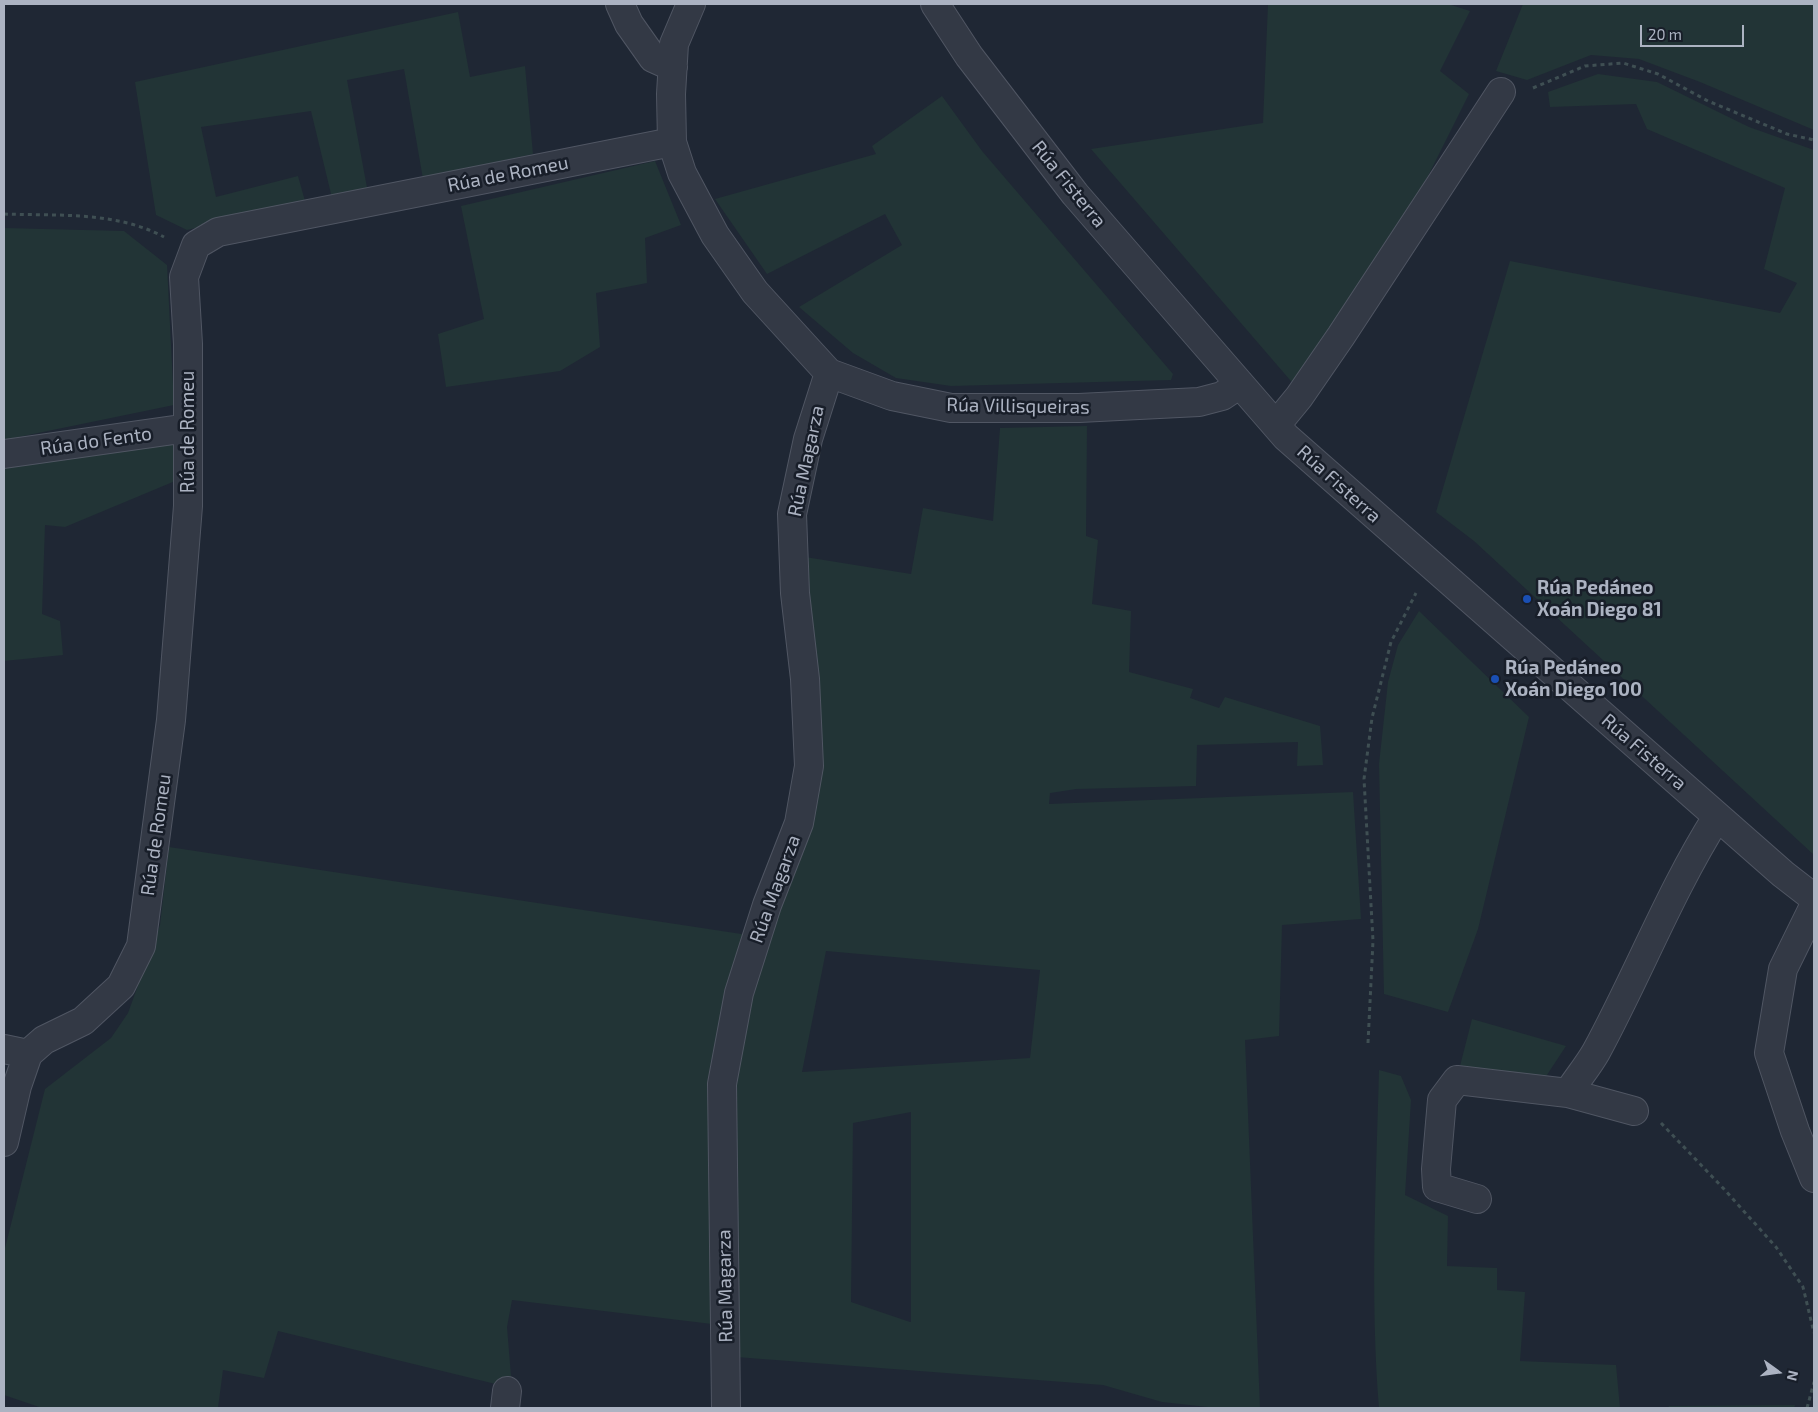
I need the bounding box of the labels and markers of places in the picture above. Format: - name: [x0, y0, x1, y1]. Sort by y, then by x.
- place label: Rúa Pedáneo Xoán Diego 81: [1537, 577, 1662, 621]
- marker: Rúa Pedáneo Xoán Diego 81: [1521, 593, 1533, 605]
- place label: Rúa Pedáneo Xoán Diego 100: [1505, 657, 1642, 701]
- marker: Rúa Pedáneo Xoán Diego 100: [1489, 673, 1501, 685]

